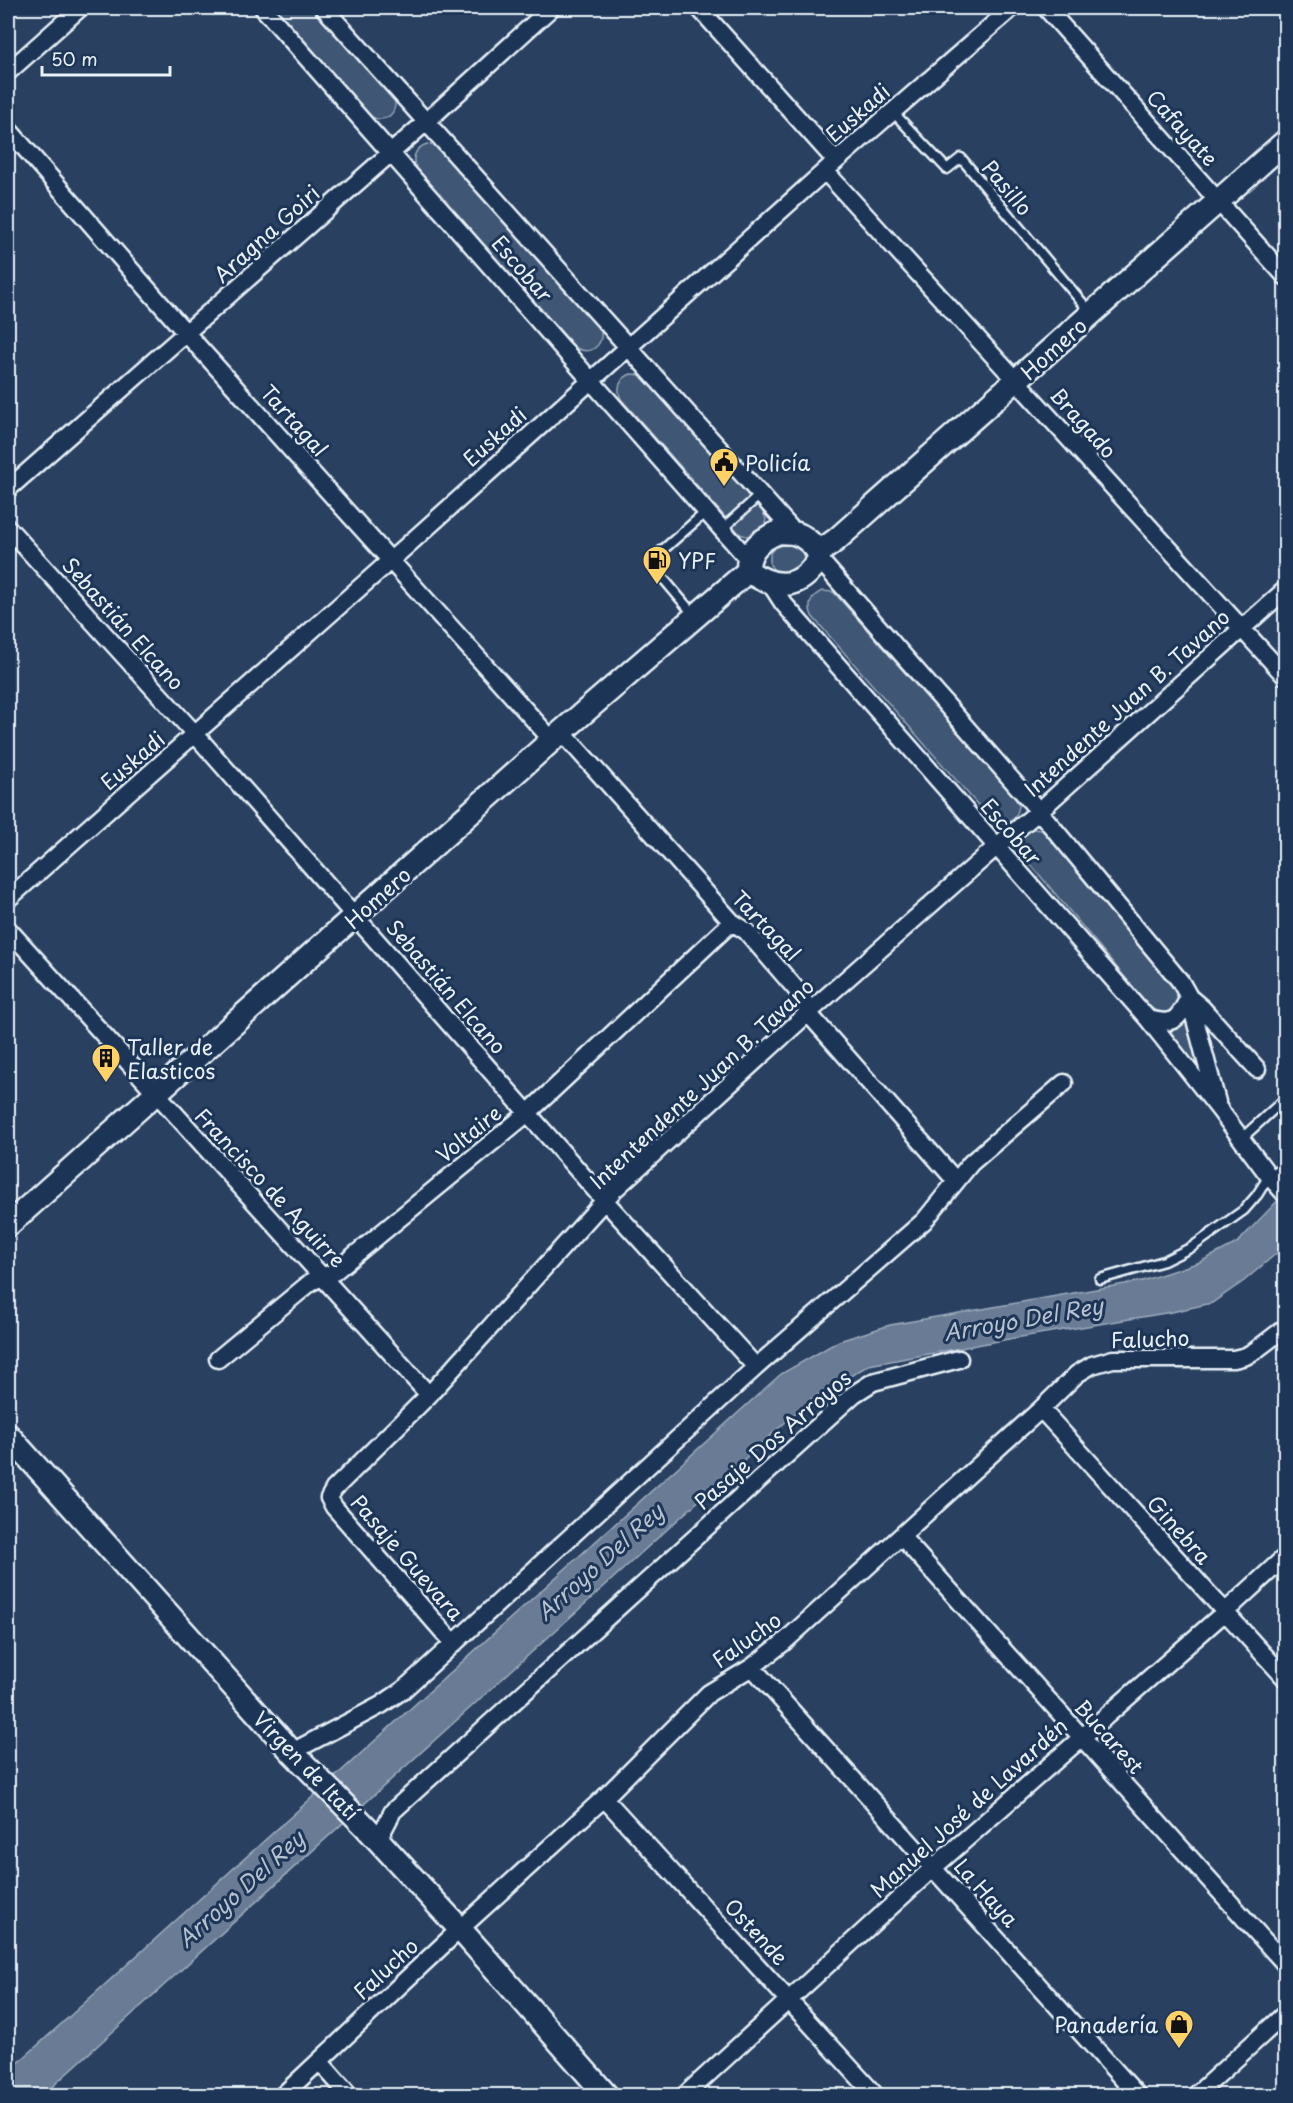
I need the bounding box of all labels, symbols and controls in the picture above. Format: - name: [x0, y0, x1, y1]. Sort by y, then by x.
- scale bar: [42, 39, 170, 77]
- text: 50 m: [51, 45, 98, 72]
- street label: Euskadi: [818, 75, 896, 149]
- street label: Cafayate: [1140, 81, 1226, 173]
- street label: Pasillo: [975, 152, 1041, 222]
- street label: Aragna Goiri: [206, 177, 326, 289]
- street label: Escobar: [485, 228, 561, 309]
- street label: Homero: [1013, 309, 1093, 387]
- street label: Tartagal: [254, 377, 336, 463]
- street label: Bragado: [1043, 379, 1125, 465]
- street label: Euskadi: [455, 399, 533, 473]
- public building icon: Policía: [708, 446, 740, 488]
- place label: Policía: [745, 446, 810, 478]
- fuel station icon: YPF: [641, 544, 673, 586]
- place label: YPF: [678, 544, 716, 576]
- street label: Sebastián Elcano: [55, 549, 193, 697]
- street label: Intendente Juan B. Tavano: [1016, 601, 1236, 803]
- street label: Euskadi: [93, 723, 171, 797]
- street label: Escobar: [974, 791, 1050, 872]
- street label: Homero: [337, 858, 417, 936]
- street label: Tartagal: [725, 882, 809, 968]
- street label: Sebastián Elcano: [379, 912, 515, 1060]
- street label: Intentendente Juan B. Tavano: [581, 970, 821, 1196]
- place label: Taller de Elasticos: [127, 1030, 215, 1086]
- building icon: Taller de Elasticos: [90, 1042, 122, 1084]
- street label: Voltaire: [428, 1097, 508, 1169]
- street label: Francisco de Aguirre: [188, 1100, 354, 1274]
- water label: Arroyo Del Rey: [941, 1288, 1107, 1348]
- street label: Falucho: [1110, 1321, 1190, 1355]
- street label: Pasaje Dos Arroyos: [686, 1362, 858, 1516]
- street label: Pasaje Guevara: [344, 1487, 472, 1628]
- street label: Ginebra: [1140, 1487, 1220, 1571]
- water label: Arroyo Del Rey: [528, 1494, 671, 1627]
- street label: Falucho: [705, 1603, 787, 1675]
- street label: Bucarest: [1068, 1692, 1152, 1780]
- street label: Virgen de Itatí: [246, 1703, 368, 1827]
- street label: Manuel José de Lavardén: [862, 1710, 1074, 1904]
- water label: Arroyo Del Rey: [169, 1821, 312, 1954]
- street label: La Haya: [947, 1850, 1027, 1934]
- street label: Ostende: [718, 1890, 796, 1972]
- street label: Falucho: [345, 1930, 425, 2006]
- place label: Panadería: [1054, 2008, 1159, 2040]
- shop icon: Panadería: [1163, 2008, 1195, 2050]

